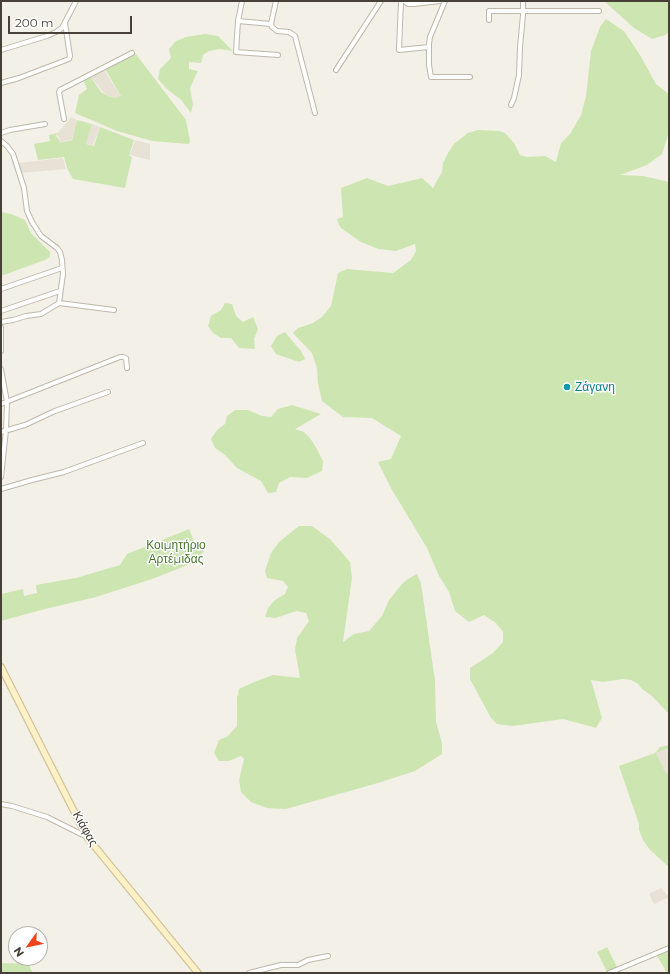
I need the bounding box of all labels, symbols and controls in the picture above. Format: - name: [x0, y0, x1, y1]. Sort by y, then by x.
- scale bar: [10, 8, 134, 34]
- text: 200 m: [15, 15, 54, 30]
- place label: Ζάγανη: [575, 380, 615, 394]
- marker: Ζάγανη: [562, 382, 572, 392]
- park label: Κοιμητήριο Αρτέμιδας: [146, 538, 206, 566]
- street label: Κιάφας: [69, 809, 101, 849]
- north arrow: [8, 926, 48, 966]
- text: N: [10, 944, 27, 960]

